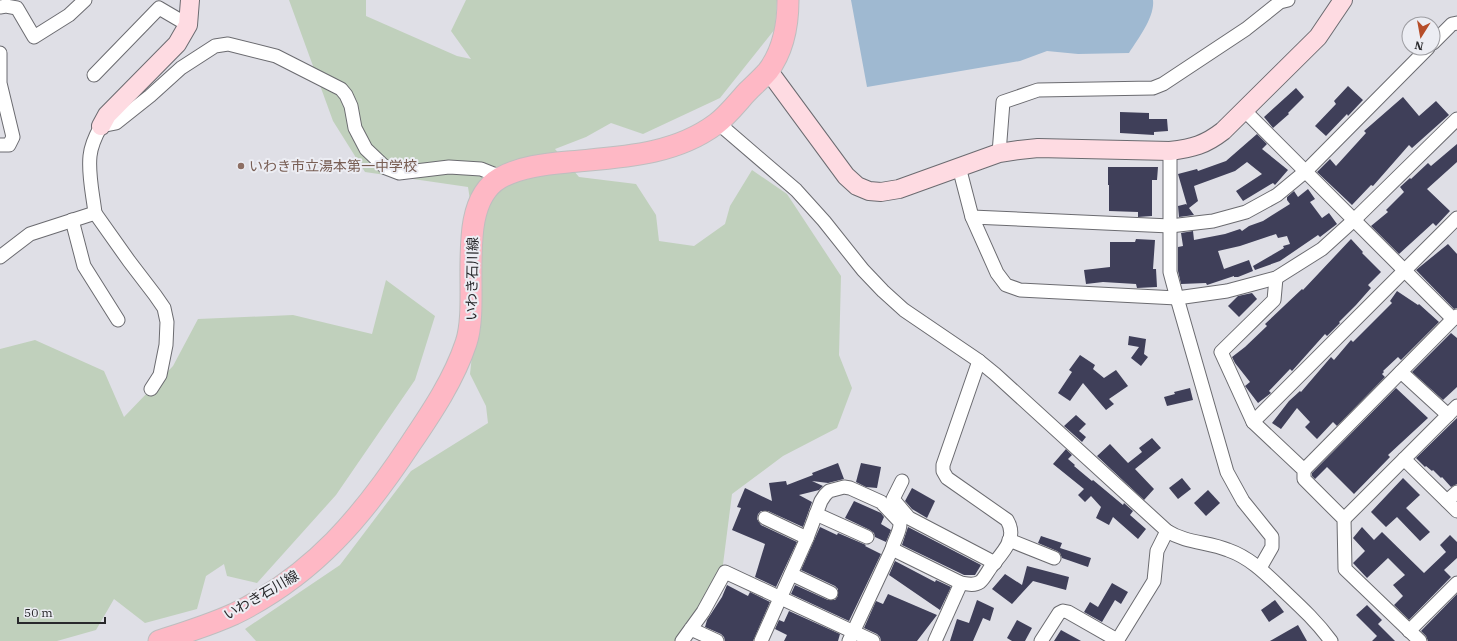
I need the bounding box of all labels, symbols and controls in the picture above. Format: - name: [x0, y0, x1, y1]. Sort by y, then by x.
- north arrow: [1401, 16, 1441, 56]
- text: N: [1413, 38, 1425, 54]
- place label: いわき市立湯本第一中学校: [249, 157, 417, 175]
- marker: いわき市立湯本第一中学校: [236, 161, 246, 171]
- street label: いわき石川線: [462, 237, 482, 321]
- street label: いわき石川線: [220, 566, 302, 624]
- scale bar: [18, 599, 105, 625]
- text: 50 m: [24, 605, 53, 620]

